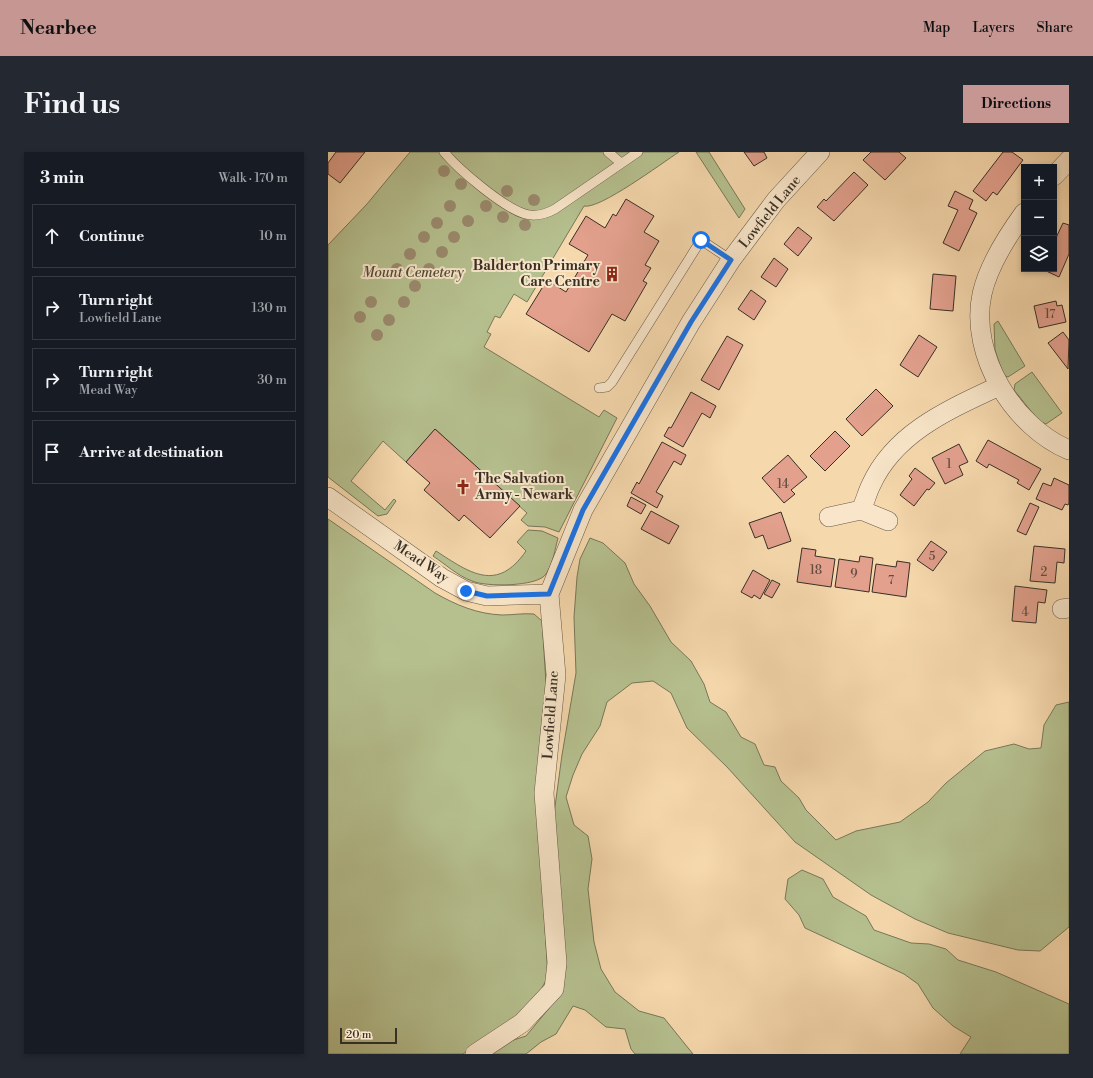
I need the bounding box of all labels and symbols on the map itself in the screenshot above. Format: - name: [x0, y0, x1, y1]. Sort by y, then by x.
- street label: Lowfield Lane: [735, 172, 805, 252]
- route start: [692, 231, 710, 249]
- place label: Balderton Primary Care Centre: [473, 257, 601, 291]
- park label: Mount Cemetery: [362, 264, 464, 282]
- building icon: Balderton Primary Care Centre: [603, 265, 621, 283]
- house number: 17: [1045, 307, 1055, 322]
- house number: 1: [946, 457, 952, 472]
- place label: The Salvation Army - Newark: [474, 470, 573, 504]
- house number: 14: [777, 477, 789, 492]
- church icon: The Salvation Army - Newark: [454, 478, 472, 496]
- street label: Mead Way: [390, 537, 452, 587]
- house number: 5: [929, 549, 936, 564]
- house number: 18: [810, 563, 822, 578]
- house number: 2: [1041, 565, 1048, 580]
- house number: 9: [850, 567, 858, 582]
- house number: 7: [888, 573, 894, 588]
- route end: [457, 582, 475, 600]
- house number: 4: [1021, 605, 1029, 620]
- street label: Lowfield Lane: [539, 670, 563, 760]
- scale bar: [340, 1026, 397, 1045]

